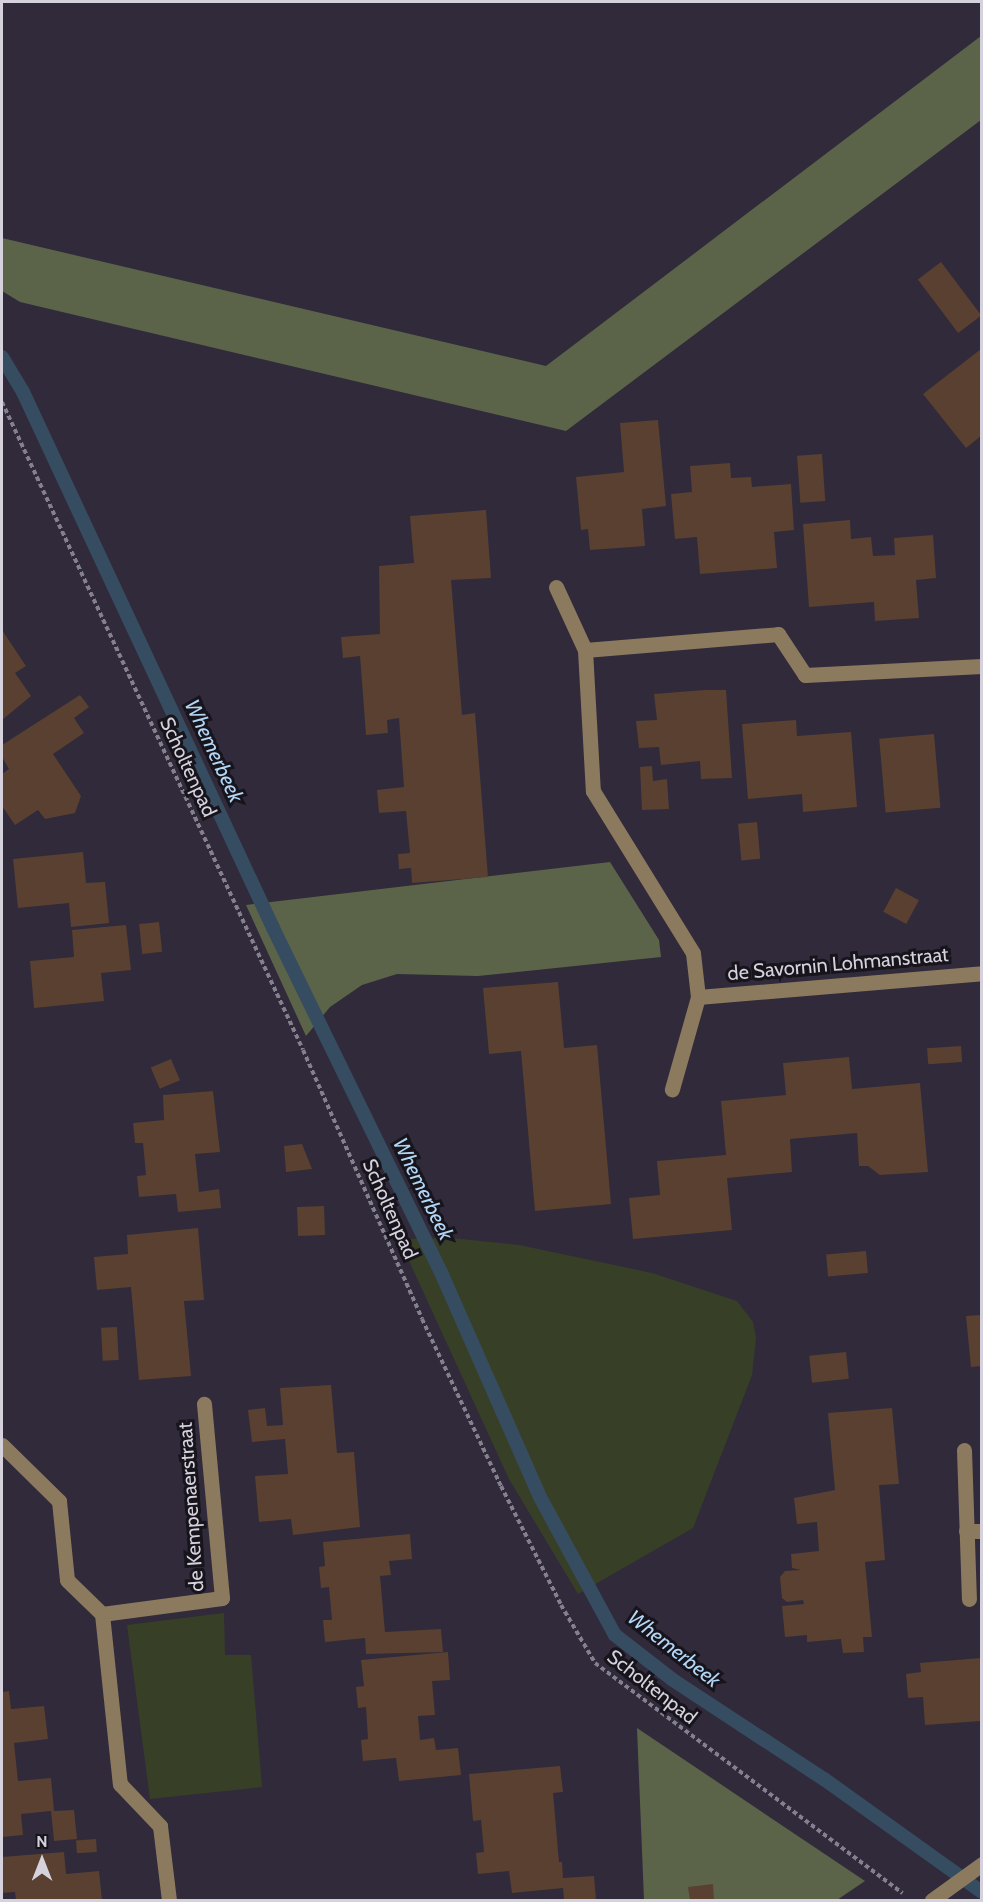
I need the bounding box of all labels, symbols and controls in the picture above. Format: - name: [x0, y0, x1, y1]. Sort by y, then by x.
- water label: Whemerbeek: [179, 695, 249, 807]
- street label: Scholtenpad: [154, 713, 222, 821]
- street label: de Savornin Lohmanstraat: [726, 942, 950, 986]
- water label: Whemerbeek: [387, 1134, 459, 1244]
- street label: Scholtenpad: [357, 1155, 423, 1263]
- street label: de Kempenaerstraat: [173, 1421, 209, 1593]
- water label: Whemerbeek: [623, 1605, 725, 1693]
- street label: Scholtenpad: [602, 1645, 702, 1729]
- north arrow: [12, 1830, 72, 1890]
- text: N: [36, 1832, 48, 1851]

